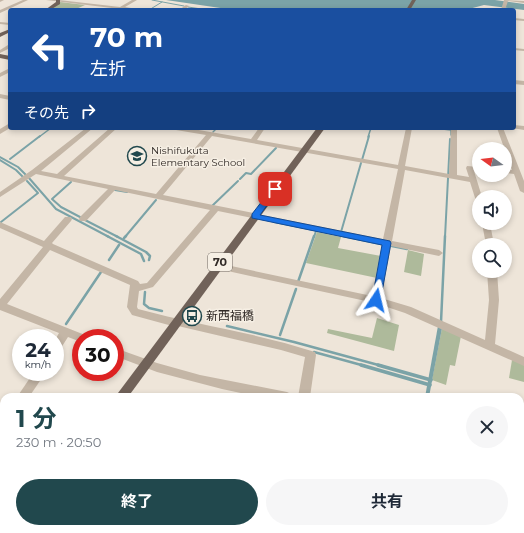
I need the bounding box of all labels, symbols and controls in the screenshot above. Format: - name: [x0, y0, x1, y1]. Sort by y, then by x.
- text: 70 m: [90, 20, 163, 54]
- icon: left: [24, 24, 76, 76]
- text: 左折: [90, 58, 126, 80]
- icon: right: [77, 100, 99, 122]
- text: その先: [24, 103, 69, 122]
- north arrow: [472, 142, 512, 182]
- map controls: [472, 142, 512, 278]
- place label: Nishifukuta Elementary School: [151, 144, 245, 169]
- school or university icon: Nishifukuta Elementary School: [126, 145, 148, 167]
- pin: [258, 172, 292, 206]
- icon: arrive: [264, 178, 286, 200]
- button: sound: [472, 190, 512, 230]
- button: search: [472, 238, 512, 278]
- road number: 70: [208, 253, 232, 271]
- position arrow: [355, 279, 397, 321]
- bus stop icon: 新西福橋: [181, 305, 203, 327]
- place label: 新西福橋: [206, 308, 254, 323]
- speed limit sign: 30: [72, 329, 124, 381]
- text: 24: [25, 338, 51, 362]
- text: km/h: [25, 358, 51, 371]
- text: 1 分: [16, 404, 56, 433]
- button: close: [466, 406, 508, 448]
- text: 230 m · 20:50: [16, 434, 101, 450]
- button: 終了: [16, 479, 258, 525]
- button: 共有: [266, 479, 508, 525]

